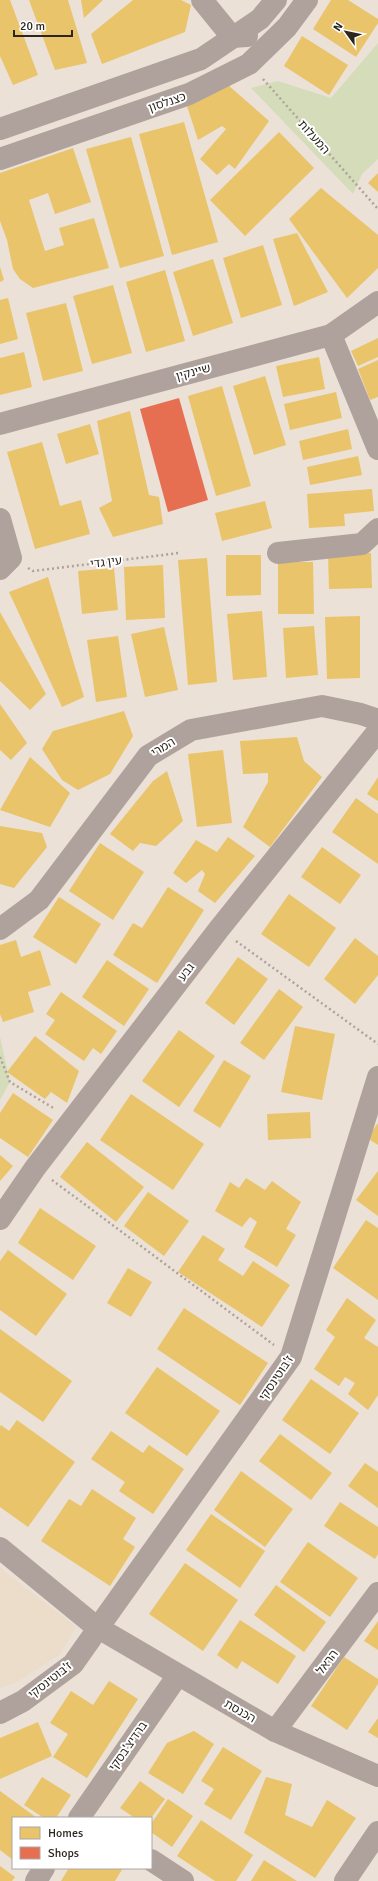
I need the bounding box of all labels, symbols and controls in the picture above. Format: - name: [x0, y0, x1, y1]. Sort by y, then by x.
- scale bar: [14, 12, 72, 38]
- north arrow: [326, 12, 366, 52]
- text: 20 m: [20, 19, 45, 34]
- text: N: [330, 20, 346, 34]
- street label: כצנלסון: [146, 89, 188, 116]
- street label: המעלות: [294, 117, 333, 157]
- street label: שיינקין: [174, 361, 212, 384]
- street label: עין גדי: [89, 553, 123, 572]
- street label: המרי: [149, 734, 178, 760]
- street label: גבע: [175, 960, 198, 984]
- street label: ז'בוטינסקי: [256, 1353, 297, 1404]
- street label: הראל: [313, 1647, 342, 1678]
- street label: ז'בוטינסקי: [26, 1659, 75, 1702]
- street label: הכנסת: [221, 1696, 258, 1726]
- street label: ברדיצ'בסקי: [106, 1718, 151, 1774]
- legend: [12, 1817, 152, 1869]
- text: Homes: [48, 1826, 83, 1841]
- text: Shops: [48, 1846, 79, 1861]

